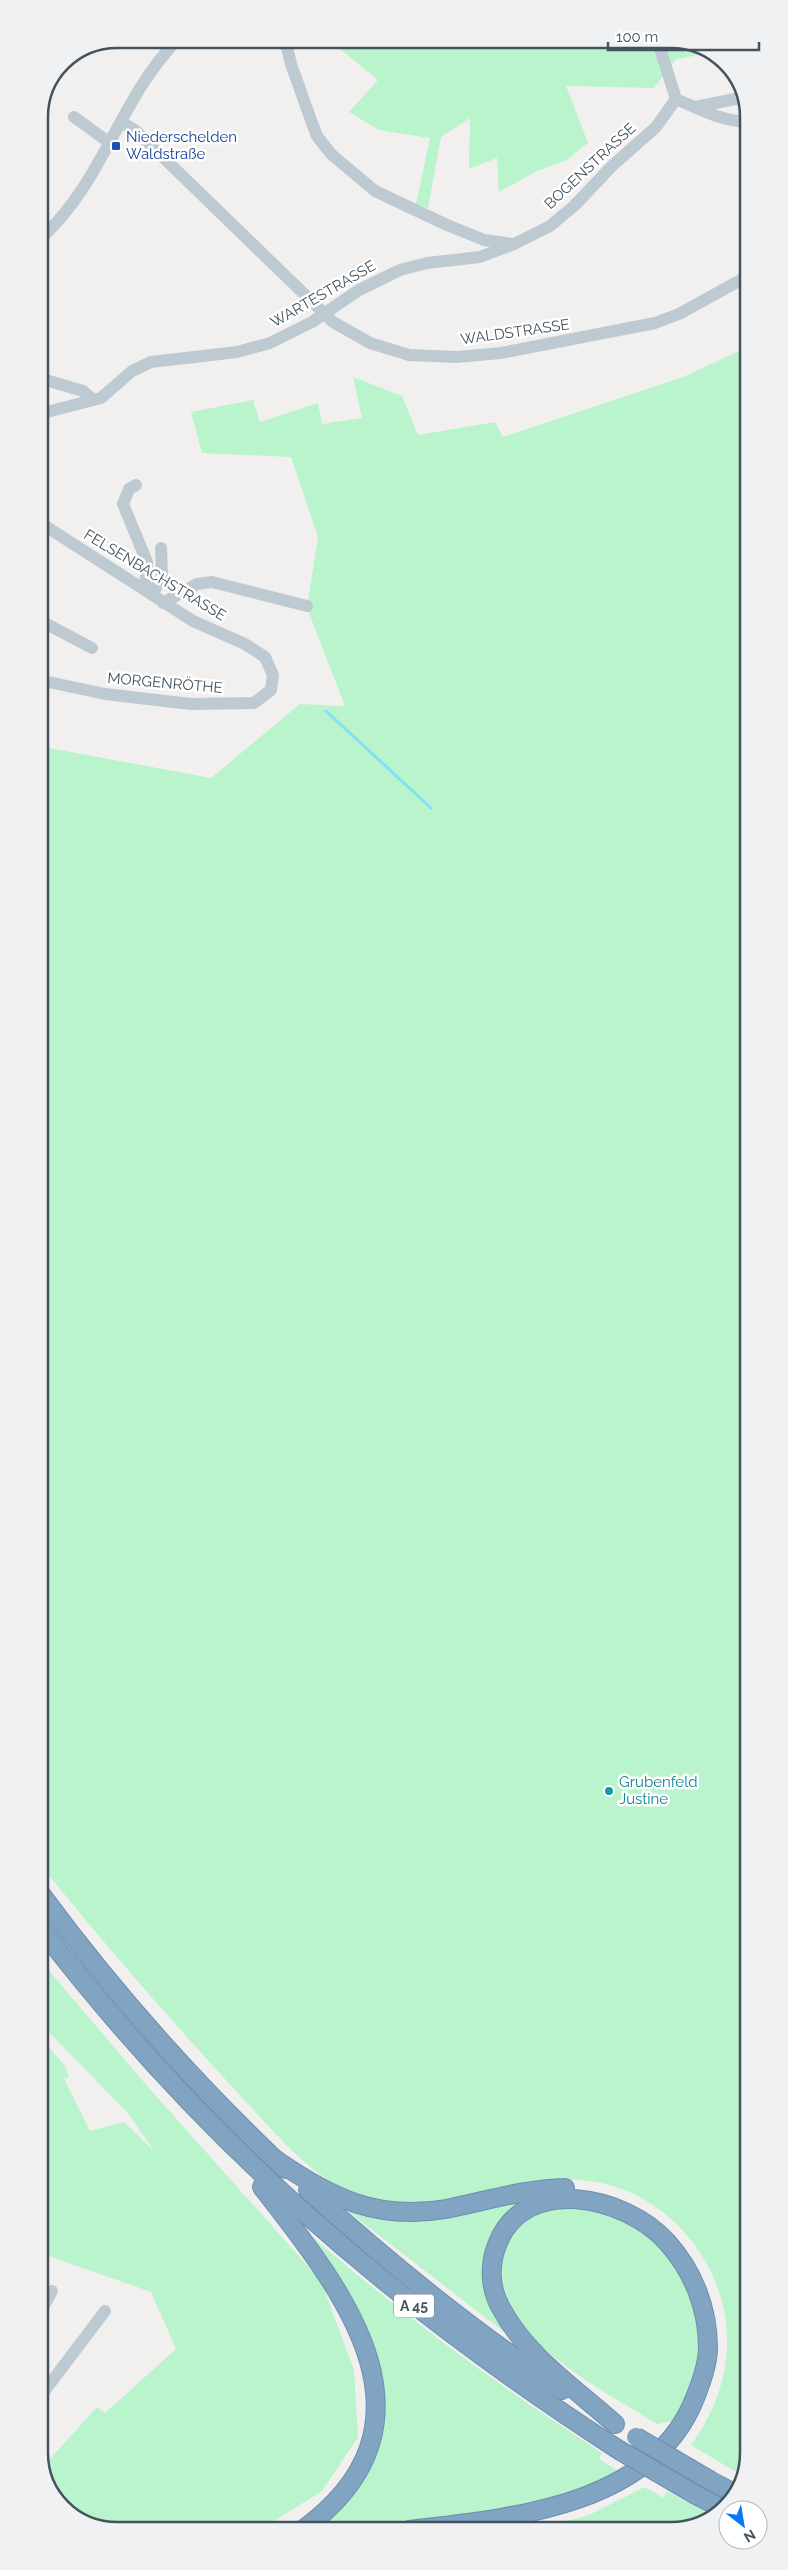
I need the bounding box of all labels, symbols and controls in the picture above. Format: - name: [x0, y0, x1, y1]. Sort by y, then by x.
- scale bar: [608, 20, 759, 52]
- text: 100 m: [616, 28, 658, 46]
- street label: BOGENSTRASSE: [541, 119, 639, 213]
- place label: Niederschelden Waldstraße: [126, 128, 237, 163]
- marker: Niederschelden Waldstraße: [110, 140, 122, 152]
- street label: WARTESTRASSE: [267, 257, 379, 331]
- street label: WALDSTRASSE: [459, 315, 571, 349]
- street label: FELSENBACHSTRASSE: [81, 525, 229, 625]
- street label: MORGENRÖTHE: [107, 668, 224, 697]
- place label: Grubenfeld Justine: [619, 1773, 698, 1808]
- marker: Grubenfeld Justine: [603, 1785, 615, 1797]
- road number: A 45: [394, 2294, 434, 2318]
- north arrow: [718, 2500, 768, 2550]
- text: N: [741, 2527, 758, 2546]

